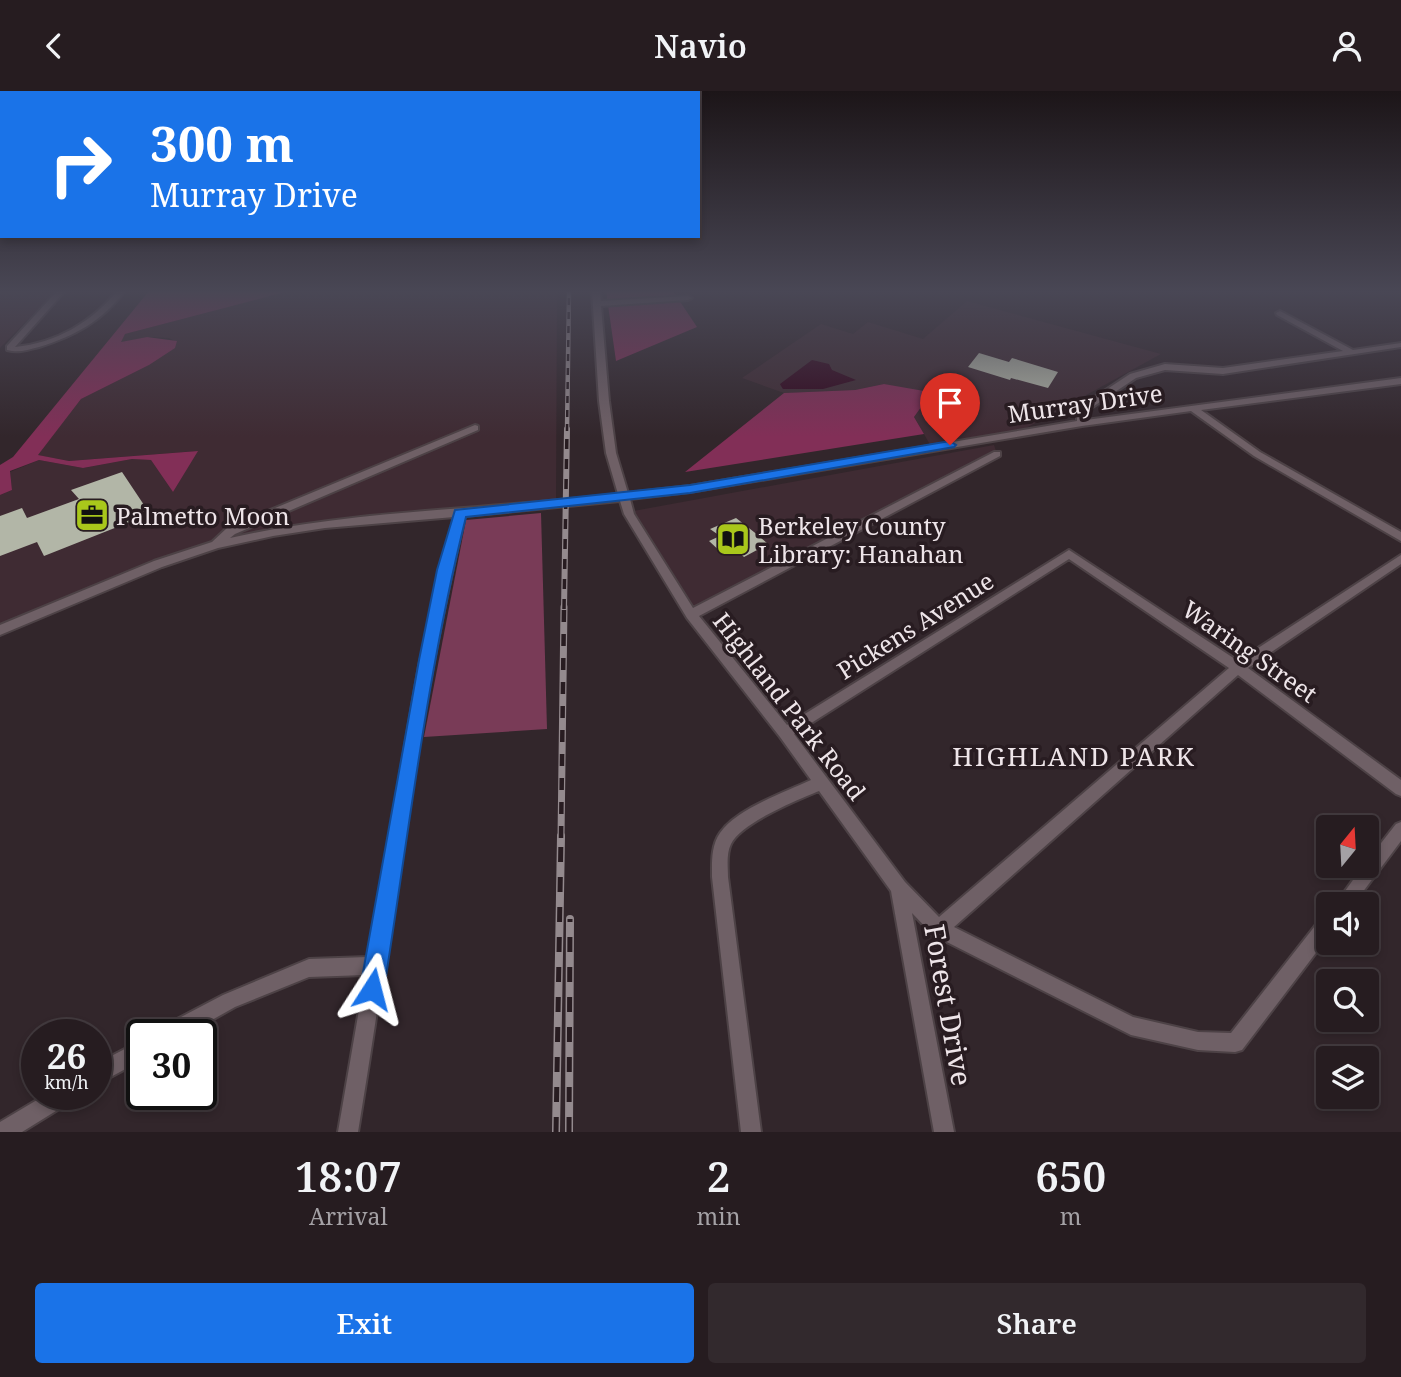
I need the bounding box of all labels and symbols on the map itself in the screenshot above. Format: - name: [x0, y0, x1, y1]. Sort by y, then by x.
- pin: [920, 373, 980, 445]
- street label: Murray Drive: [1006, 376, 1164, 430]
- office icon: Palmetto Moon: [73, 496, 111, 534]
- place label: Palmetto Moon: [116, 499, 290, 532]
- place label: Berkeley County Library: Hanahan: [758, 509, 963, 570]
- library icon: Berkeley County Library: Hanahan: [714, 520, 752, 558]
- street label: Pickens Avenue: [830, 564, 1000, 686]
- street label: Waring Street: [1176, 592, 1324, 710]
- street label: Highland Park Road: [706, 605, 874, 807]
- district label: HIGHLAND PARK: [952, 738, 1196, 774]
- north arrow: [1316, 815, 1379, 879]
- street label: Forest Drive: [916, 921, 982, 1089]
- position arrow: [335, 952, 409, 1026]
- speed limit sign: 30: [126, 1019, 217, 1110]

